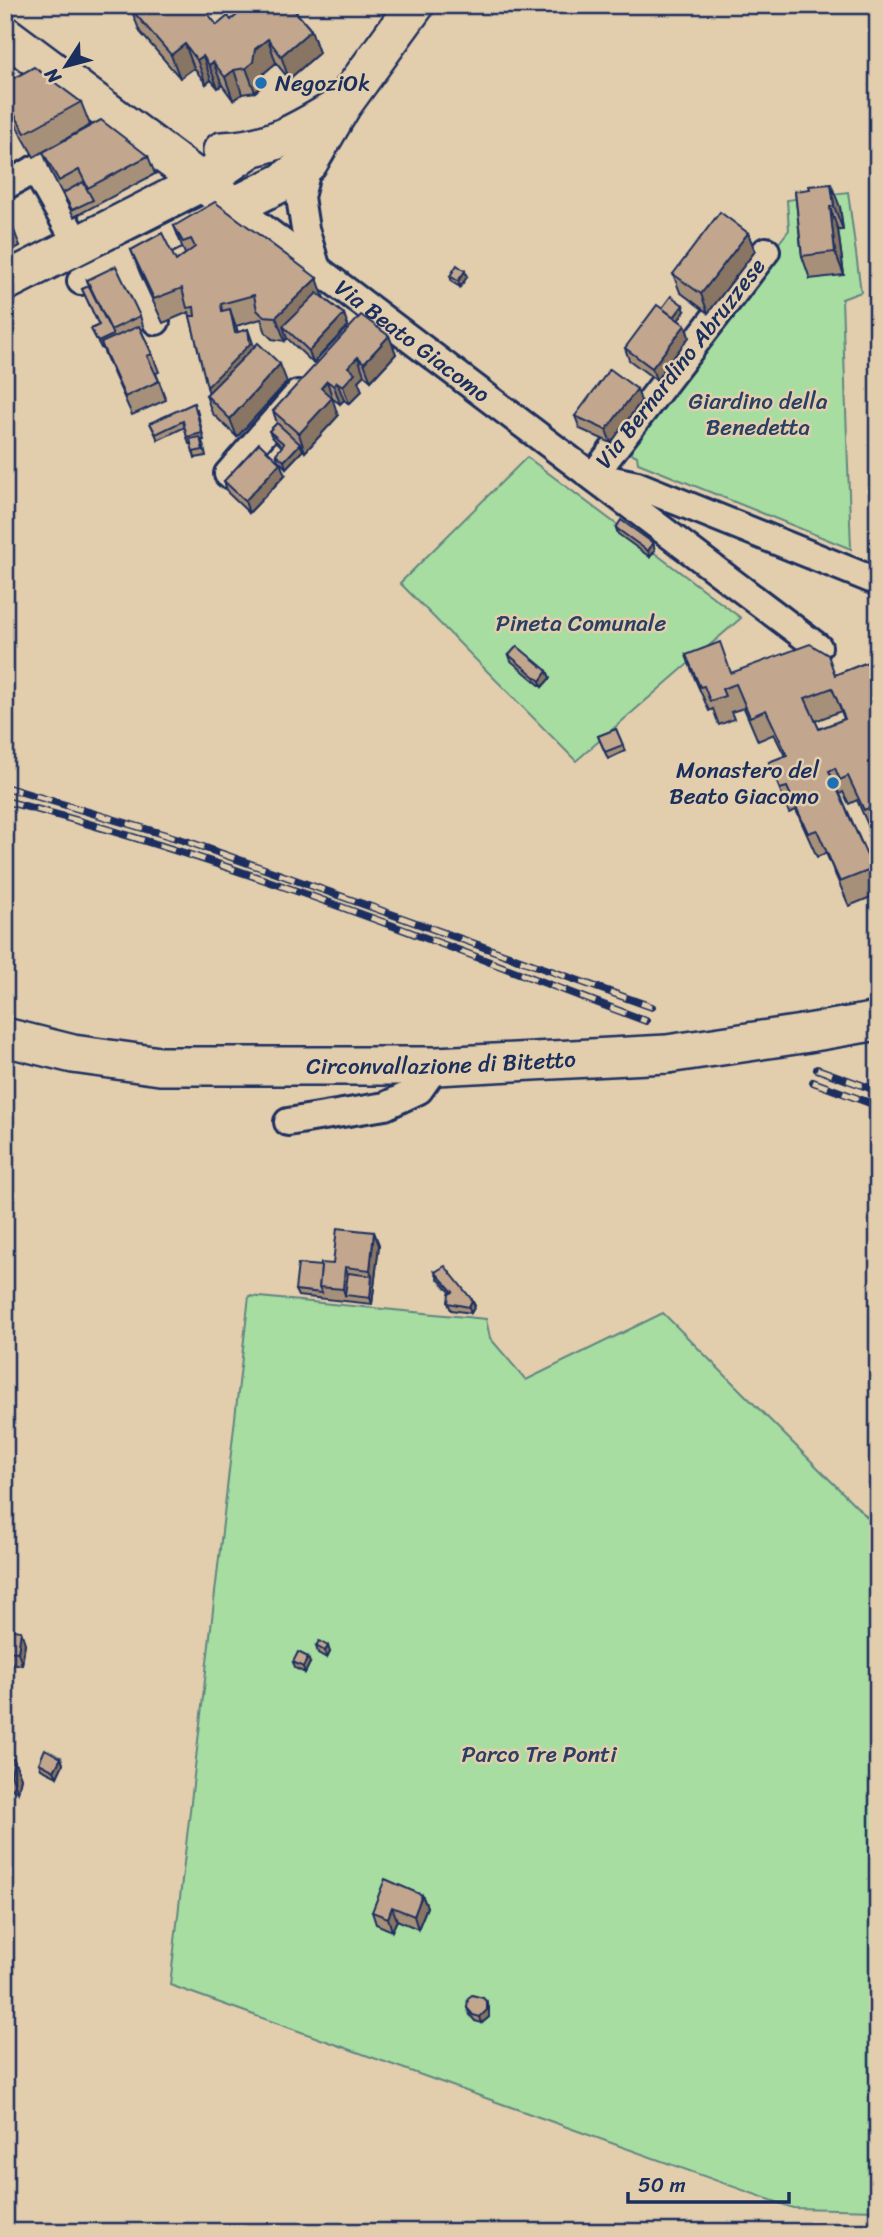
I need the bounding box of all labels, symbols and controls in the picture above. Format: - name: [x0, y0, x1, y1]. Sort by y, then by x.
- north arrow: [32, 32, 102, 102]
- text: N: [35, 60, 70, 92]
- place label: NegoziOk: [275, 63, 370, 104]
- marker: NegoziOk: [253, 75, 269, 91]
- street label: Via Bernardino Abruzzese: [585, 249, 776, 478]
- street label: Via Beato Giacomo: [325, 268, 499, 414]
- park label: Giardino della Benedetta: [689, 381, 828, 448]
- park label: Pineta Comunale: [496, 603, 666, 644]
- place label: Monastero del Beato Giacomo: [669, 750, 819, 817]
- marker: Monastero del Beato Giacomo: [825, 775, 841, 791]
- street label: Circonvallazione di Bitetto: [306, 1039, 577, 1087]
- park label: Parco Tre Ponti: [461, 1734, 617, 1775]
- scale bar: [628, 2160, 788, 2204]
- text: 50 m: [638, 2166, 686, 2204]

